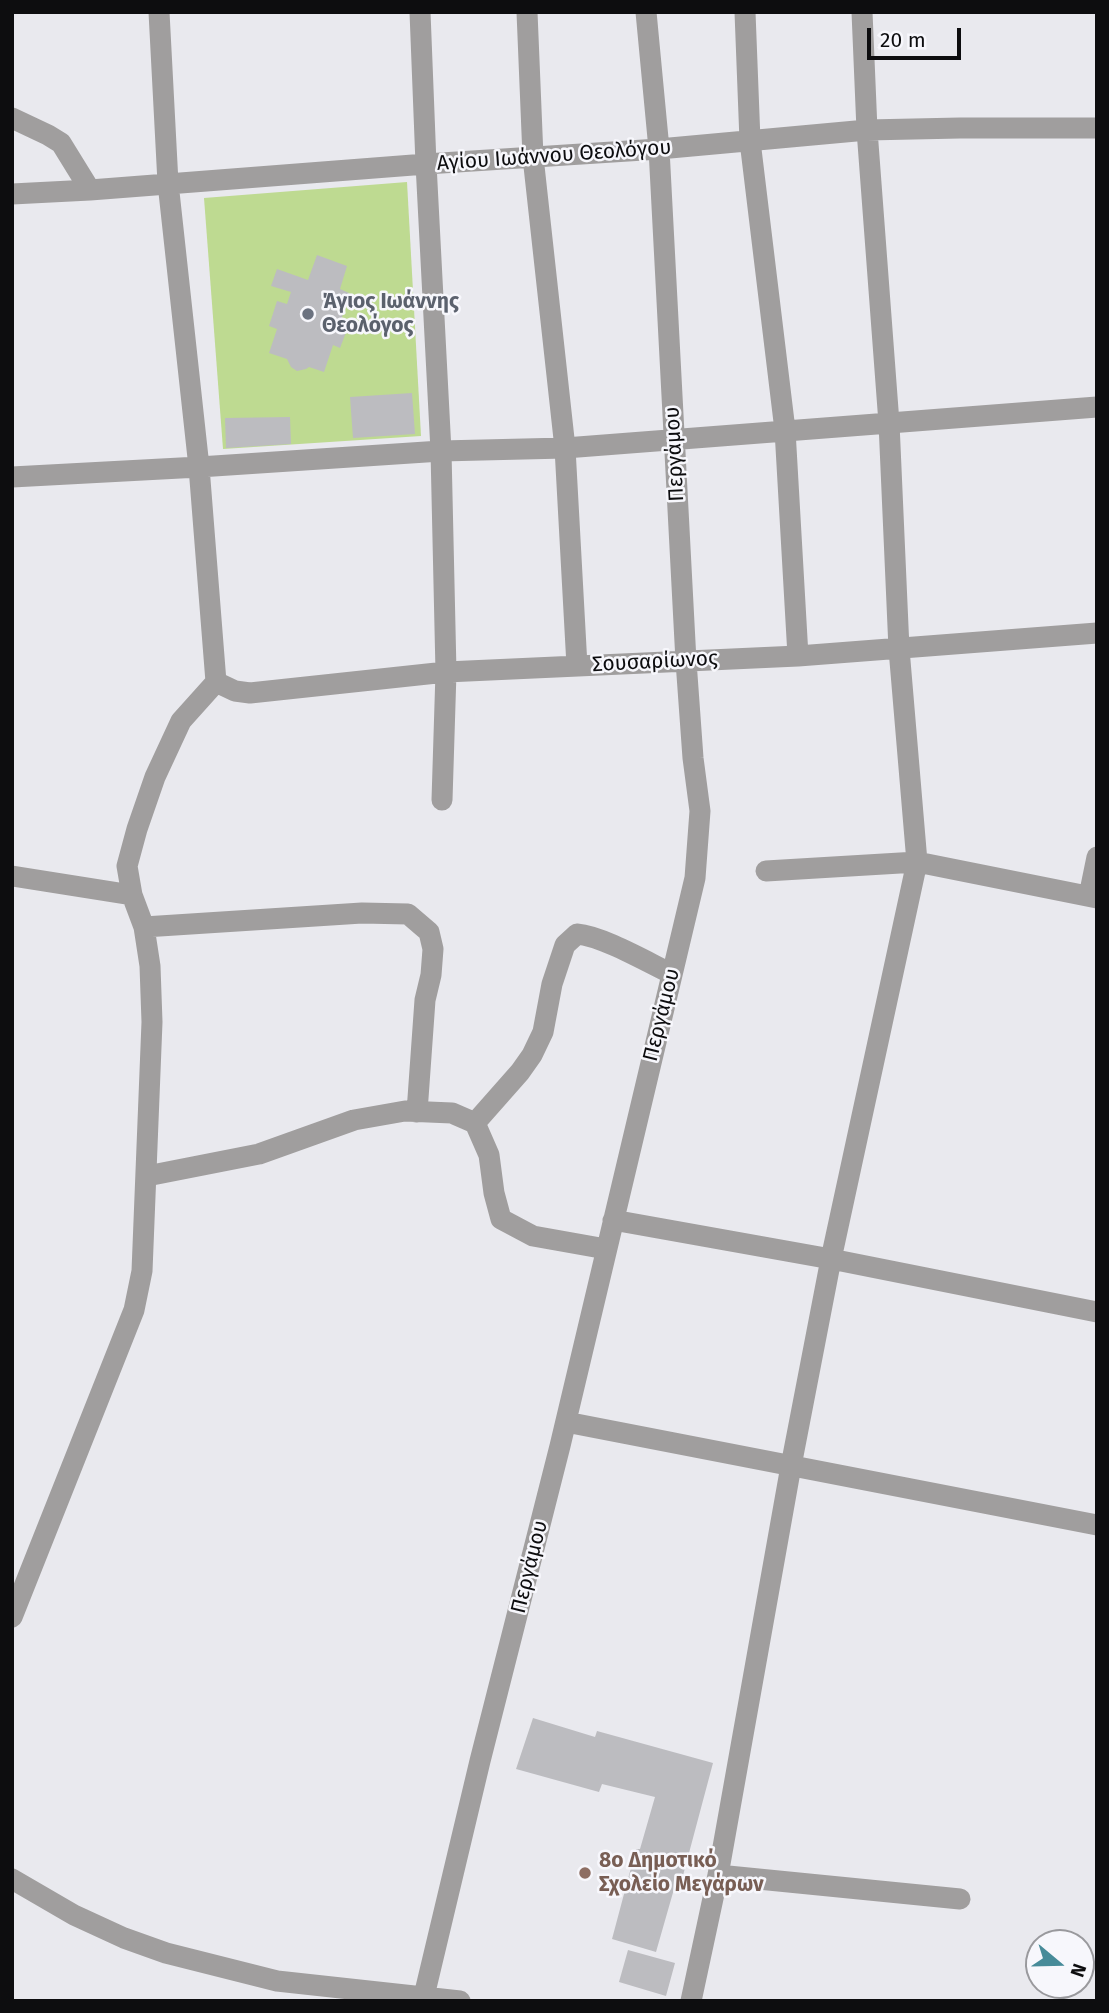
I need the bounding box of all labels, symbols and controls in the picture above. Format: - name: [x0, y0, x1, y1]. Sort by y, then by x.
- scale bar: [871, 14, 965, 58]
- text: 20 m: [880, 27, 926, 53]
- street label: Αγίου Ιωάννου Θεολόγου: [436, 135, 672, 177]
- place label: Άγιος Ιωάννης Θεολόγος: [322, 289, 459, 339]
- marker: Άγιος Ιωάννης Θεολόγος: [300, 306, 316, 322]
- street label: Περγάμου: [660, 406, 690, 502]
- street label: Σουσαρίωνος: [592, 646, 718, 678]
- street label: Περγάμου: [638, 966, 686, 1064]
- street label: Περγάμου: [506, 1518, 554, 1616]
- place label: 8ο Δημοτικό Σχολείο Μεγάρων: [599, 1848, 764, 1898]
- marker: 8ο Δημοτικό Σχολείο Μεγάρων: [577, 1865, 593, 1881]
- north arrow: [1025, 1929, 1095, 1999]
- text: N: [1066, 1961, 1091, 1980]

